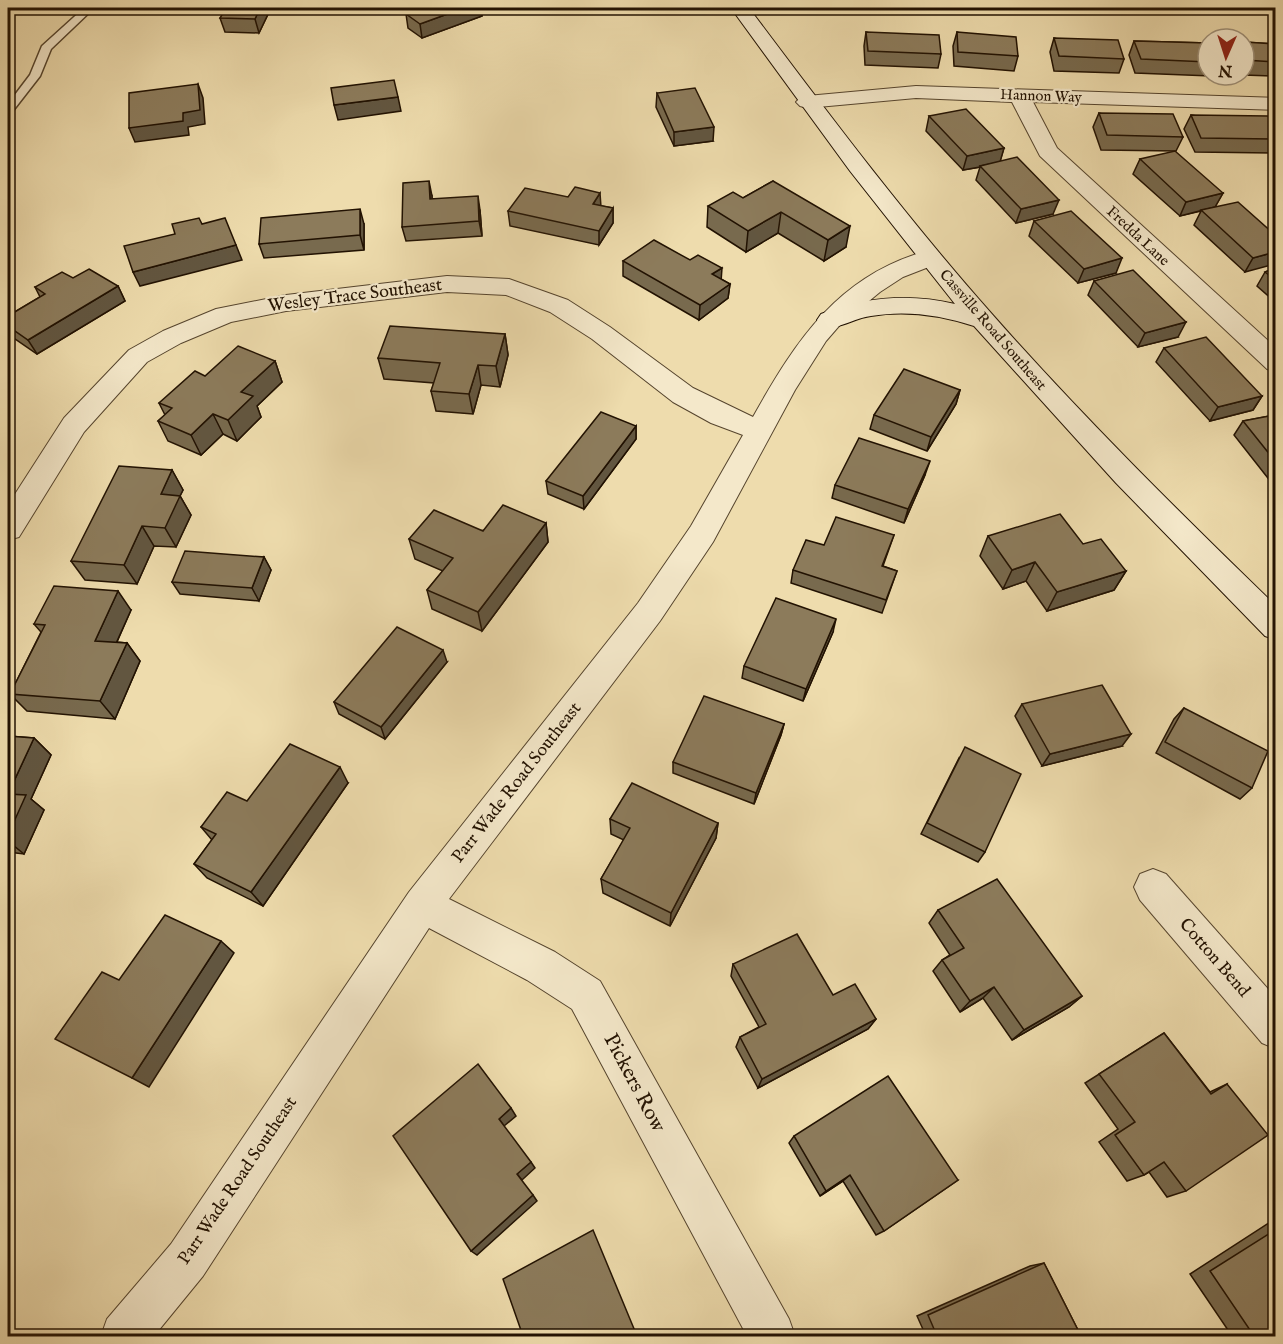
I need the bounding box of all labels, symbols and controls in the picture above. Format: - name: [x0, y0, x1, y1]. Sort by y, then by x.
- north arrow: [1196, 27, 1256, 87]
- text: N: [1218, 60, 1234, 80]
- street label: Hannon Way: [1000, 85, 1083, 107]
- street label: Fredda Lane: [1102, 202, 1174, 270]
- street label: Cassville Road Southeast: [935, 266, 1051, 394]
- street label: Wesley Trace Southeast: [267, 274, 443, 318]
- street label: Parr Wade Road Southeast: [447, 698, 587, 868]
- street label: Cotton Bend: [1173, 914, 1255, 1003]
- street label: Pickers Row: [597, 1029, 672, 1138]
- street label: Parr Wade Road Southeast: [173, 1093, 303, 1269]

